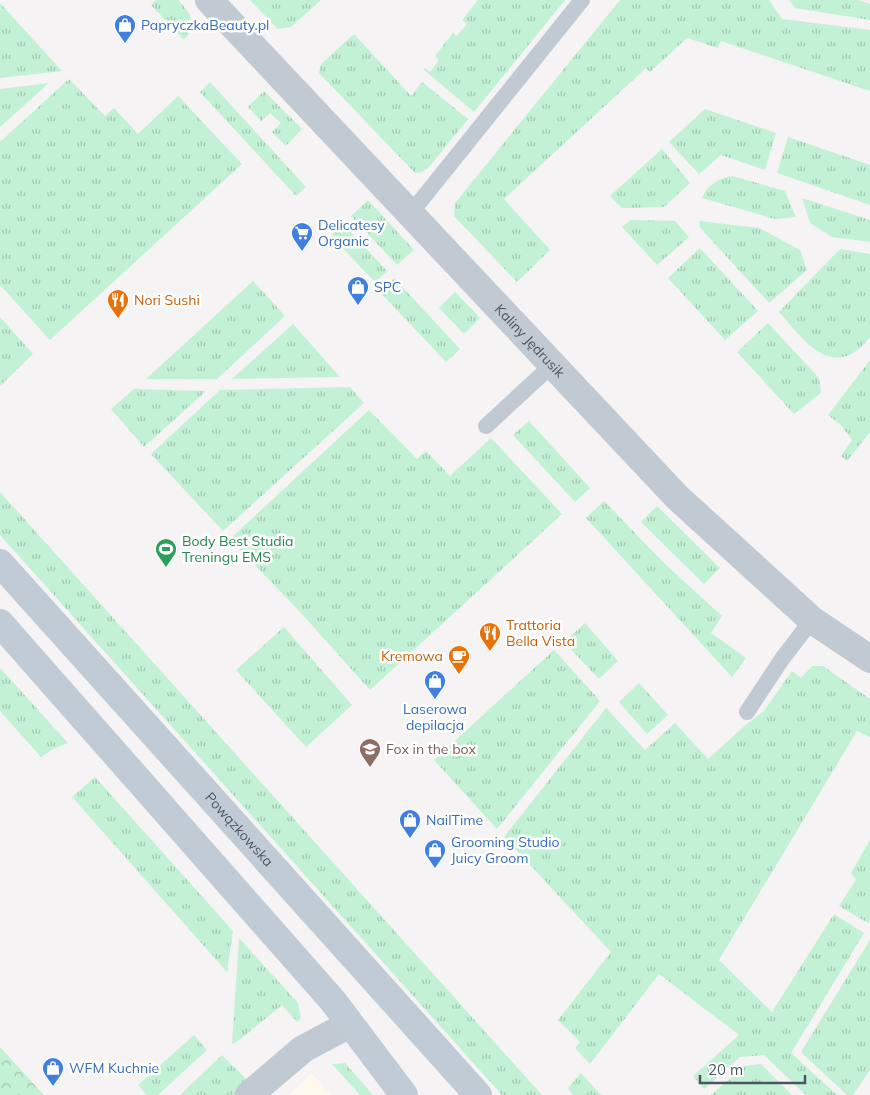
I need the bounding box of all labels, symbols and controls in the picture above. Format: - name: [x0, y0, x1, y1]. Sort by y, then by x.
- shop icon: PapryczkaBeauty.pl: [113, 13, 137, 44]
- place label: PapryczkaBeauty.pl: [141, 16, 269, 34]
- place label: Delicatesy Organic: [318, 216, 385, 250]
- supermarket icon: Delicatesy Organic: [290, 221, 314, 252]
- shop icon: SPC: [346, 275, 370, 306]
- place label: SPC: [374, 278, 401, 296]
- restaurant icon: Nori Sushi: [106, 288, 130, 319]
- place label: Nori Sushi: [134, 291, 200, 309]
- street label: Kaliny Jędrusik: [491, 300, 569, 382]
- place label: Body Best Studia Treningu EMS: [182, 532, 293, 566]
- sports icon: Body Best Studia Treningu EMS: [154, 537, 178, 568]
- place label: Trattoria Bella Vista: [506, 616, 575, 650]
- restaurant icon: Trattoria Bella Vista: [478, 621, 502, 652]
- cafe icon: Kremowa: [447, 644, 471, 675]
- place label: Kremowa: [381, 647, 443, 665]
- shop icon: Laserowa depilacja: [423, 669, 447, 700]
- place label: Laserowa depilacja: [403, 700, 467, 734]
- school or university icon: Fox in the box: [358, 737, 382, 768]
- place label: Fox in the box: [386, 740, 476, 758]
- street label: Powązkowska: [201, 788, 277, 870]
- shop icon: NailTime: [398, 808, 422, 839]
- place label: NailTime: [426, 811, 483, 829]
- place label: Grooming Studio Juicy Groom: [451, 833, 560, 867]
- shop icon: Grooming Studio Juicy Groom: [423, 838, 447, 869]
- scale bar: [700, 1052, 805, 1084]
- shop icon: WFM Kuchnie: [41, 1056, 65, 1087]
- place label: WFM Kuchnie: [69, 1059, 159, 1077]
- text: 20 m: [708, 1060, 743, 1079]

